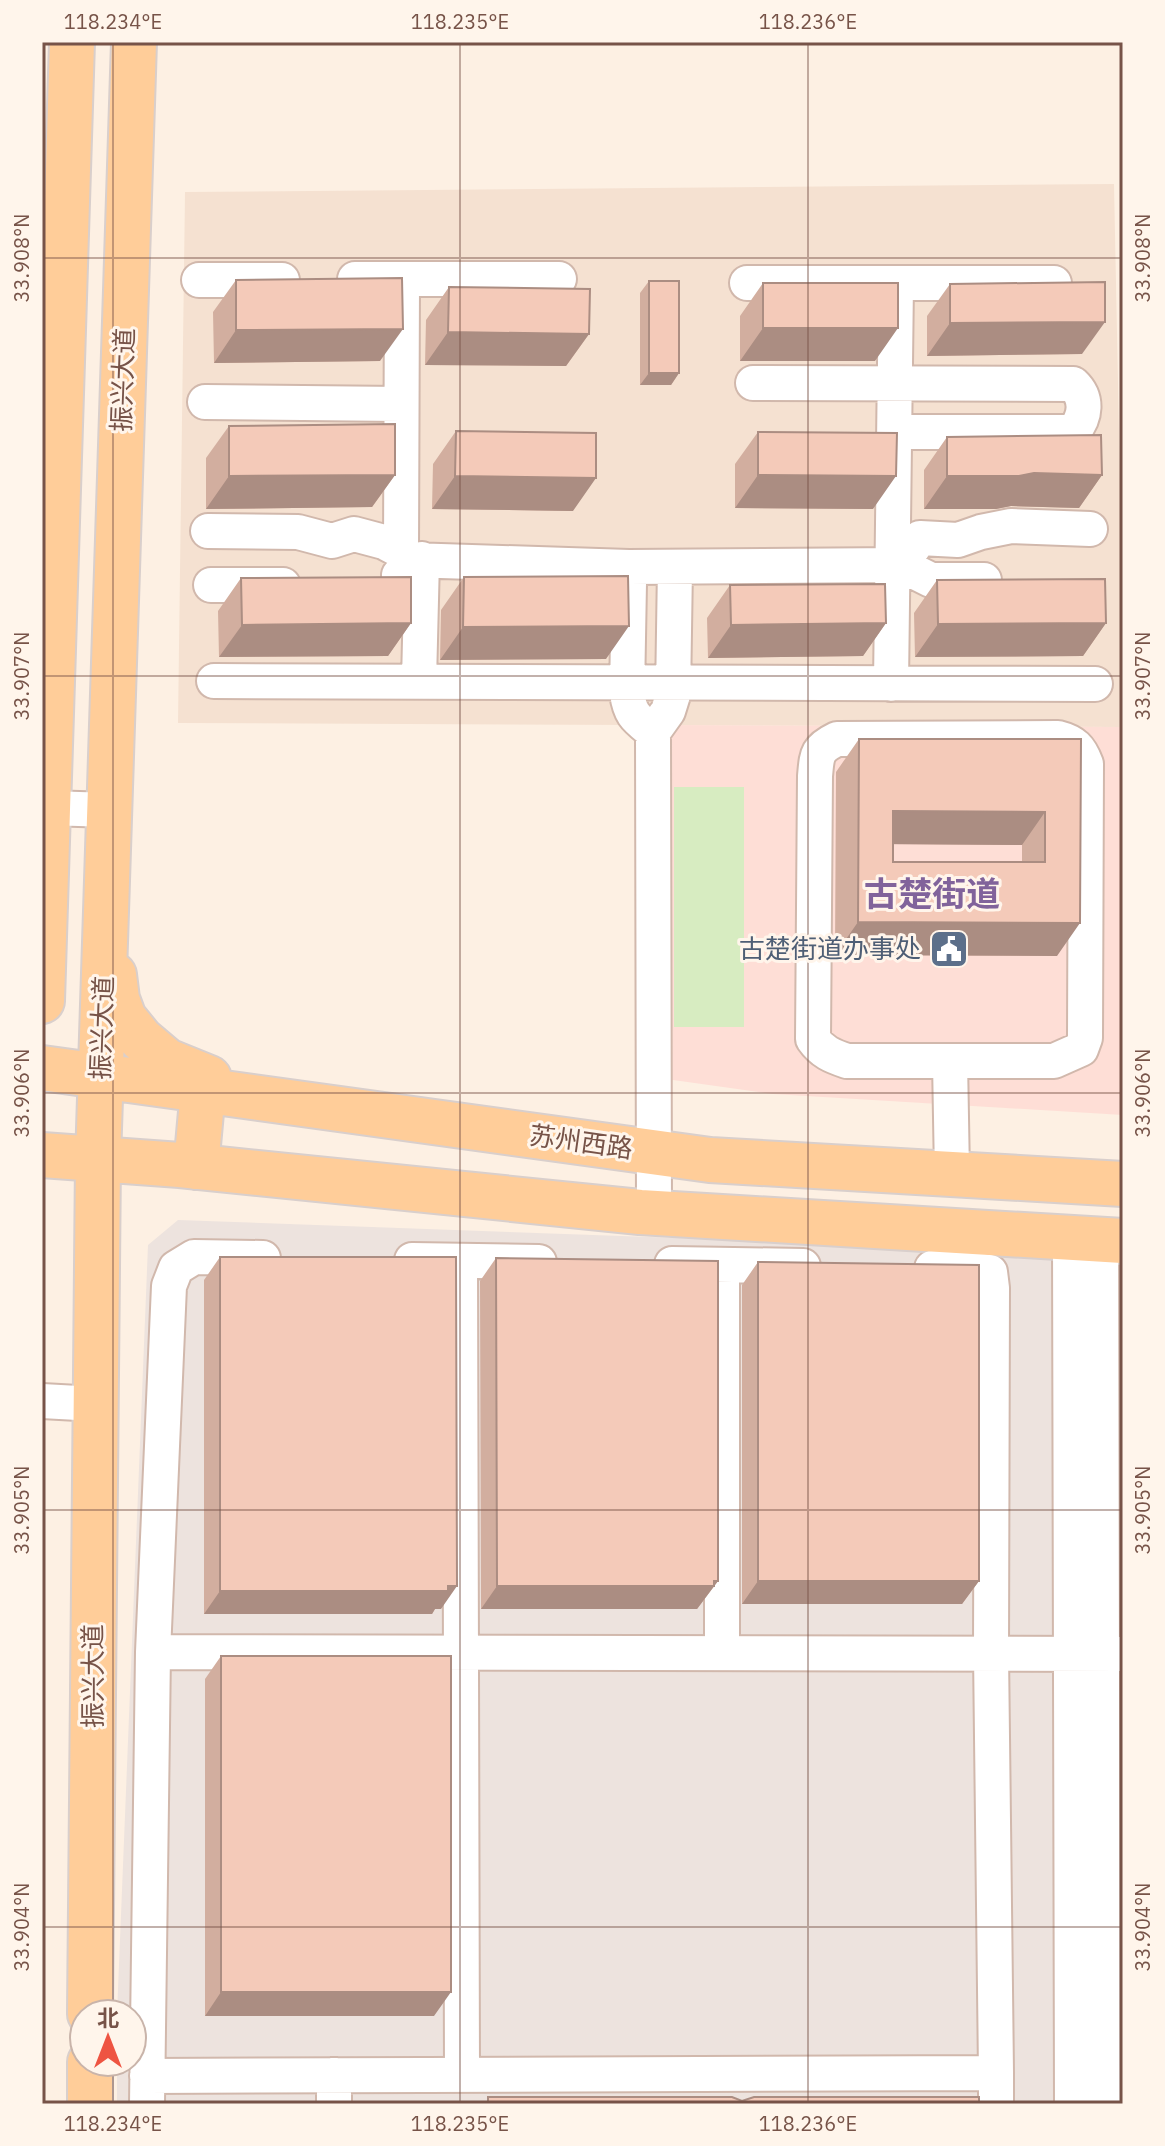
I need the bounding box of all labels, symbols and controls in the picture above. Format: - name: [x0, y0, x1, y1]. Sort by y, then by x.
- text: 118.234°E: [64, 8, 162, 35]
- text: 118.235°E: [411, 8, 509, 35]
- text: 118.236°E: [759, 8, 857, 35]
- text: 33.908°N: [8, 214, 35, 302]
- text: 33.908°N: [1129, 214, 1156, 302]
- street label: 振兴大道: [103, 327, 141, 433]
- text: 33.907°N: [8, 632, 35, 720]
- text: 33.907°N: [1129, 632, 1156, 720]
- district label: 古楚街道: [864, 871, 1000, 915]
- public building icon: 古楚街道办事处: [928, 928, 970, 970]
- place label: 古楚街道办事处: [739, 931, 921, 965]
- street label: 振兴大道: [82, 975, 120, 1081]
- text: 33.906°N: [8, 1049, 35, 1137]
- text: 33.906°N: [1129, 1049, 1156, 1137]
- street label: 苏州西路: [527, 1117, 635, 1165]
- text: 33.905°N: [8, 1466, 35, 1554]
- text: 33.905°N: [1129, 1466, 1156, 1554]
- street label: 振兴大道: [75, 1624, 109, 1728]
- text: 33.904°N: [8, 1883, 35, 1971]
- text: 33.904°N: [1129, 1883, 1156, 1971]
- north arrow: [68, 1998, 148, 2078]
- text: 北: [97, 2003, 119, 2032]
- text: 118.234°E: [64, 2110, 162, 2137]
- text: 118.235°E: [411, 2110, 509, 2137]
- text: 118.236°E: [759, 2110, 857, 2137]

